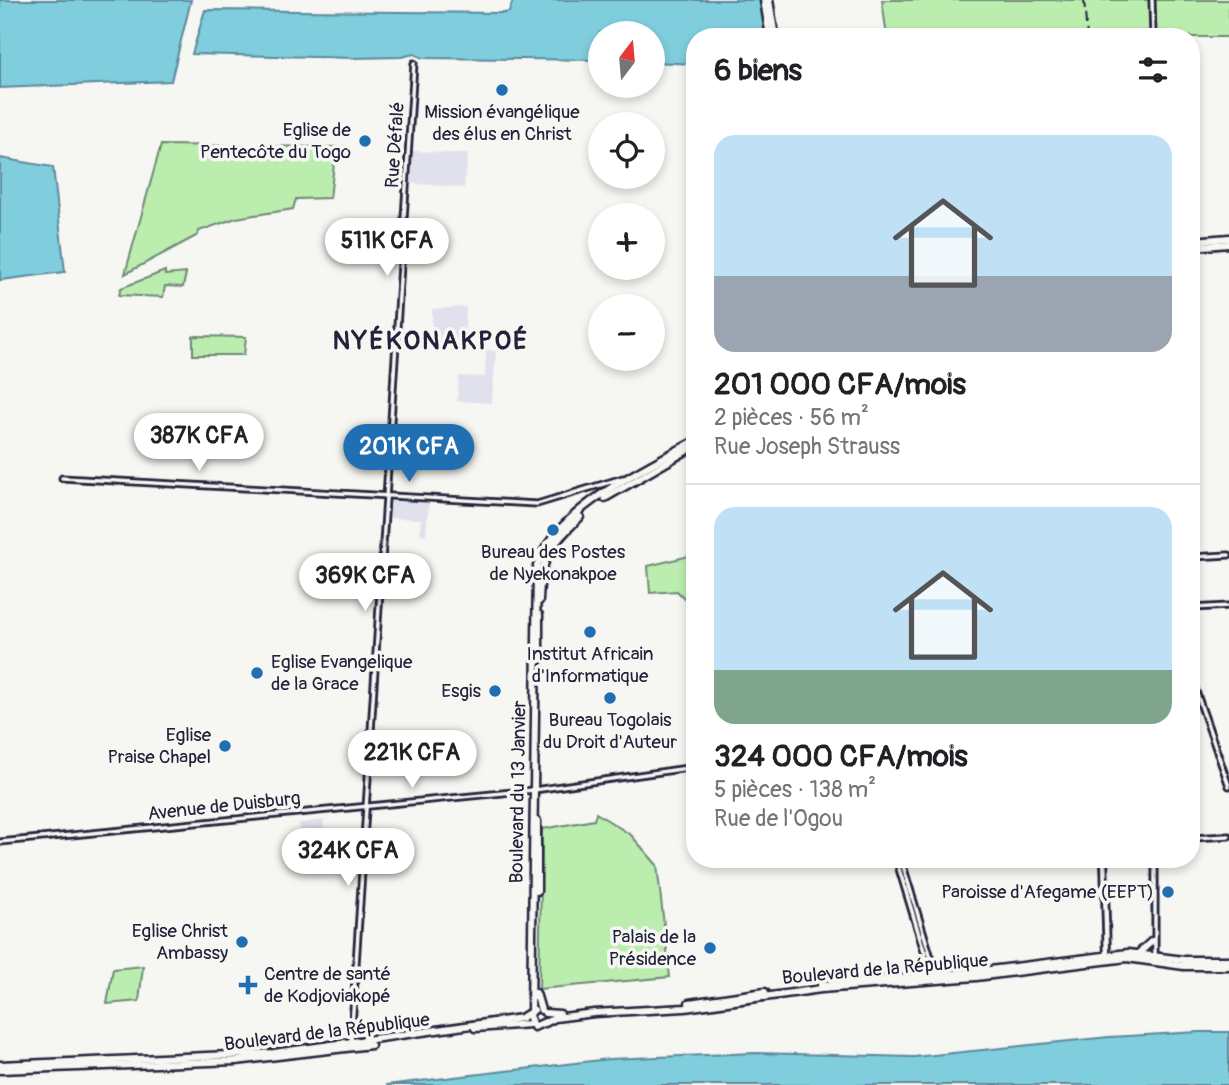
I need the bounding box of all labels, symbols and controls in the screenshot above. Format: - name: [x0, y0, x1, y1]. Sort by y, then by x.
- north arrow: [588, 21, 665, 98]
- map controls: [588, 21, 665, 371]
- icon: filters: [1134, 51, 1172, 89]
- text: 6 biens: [714, 52, 802, 89]
- marker: Mission évangélique des élus en Christ: [494, 82, 510, 98]
- place label: Mission évangélique des élus en Christ: [424, 100, 580, 146]
- street label: Rue Défalé: [380, 101, 410, 189]
- button: locate: [588, 112, 665, 189]
- place label: Eglise de Pentecôte du Togo: [200, 118, 352, 164]
- marker: Eglise de Pentecôte du Togo: [357, 133, 373, 149]
- icon: home: [880, 180, 1006, 306]
- button: +: [588, 203, 665, 280]
- pin: 511K CFA: [315, 218, 459, 278]
- text: 511K CFA: [341, 226, 433, 255]
- button: −: [588, 294, 665, 371]
- district label: NYÉKONAKPOÉ: [333, 325, 529, 357]
- text: 201 000 CFA/mois: [714, 366, 966, 403]
- text: 2 pièces · 56 m²: [714, 403, 869, 432]
- pin: 387K CFA: [127, 414, 271, 473]
- text: 387K CFA: [150, 421, 248, 450]
- pin: 201K CFA: [337, 424, 481, 484]
- text: 201K CFA: [359, 432, 459, 461]
- text: Rue Joseph Strauss: [714, 432, 900, 461]
- marker: Bureau des Postes de Nyekonakpoe: [545, 522, 561, 538]
- place label: Bureau des Postes de Nyekonakpoe: [481, 540, 626, 586]
- icon: home: [880, 552, 1006, 678]
- pin: 369K CFA: [293, 554, 437, 613]
- text: 369K CFA: [315, 561, 415, 590]
- marker: Institut Africain d'Informatique: [582, 624, 598, 640]
- place label: Institut Africain d'Informatique: [527, 642, 653, 688]
- place label: Eglise Evangelique de la Grace: [271, 650, 413, 696]
- marker: Eglise Evangelique de la Grace: [249, 665, 265, 681]
- place label: Esgis: [441, 679, 481, 703]
- marker: Esgis: [487, 683, 503, 699]
- marker: Bureau Togolais du Droit d'Auteur: [602, 690, 618, 706]
- street label: Boulevard du 13 Janvier: [504, 700, 532, 884]
- place label: Bureau Togolais du Droit d'Auteur: [543, 708, 677, 754]
- place label: Eglise Praise Chapel: [108, 723, 212, 769]
- pin: 221K CFA: [340, 730, 484, 790]
- marker: Eglise Praise Chapel: [217, 738, 233, 754]
- text: 221K CFA: [364, 738, 460, 767]
- text: 324 000 CFA/mois: [714, 738, 968, 775]
- text: 5 pièces · 138 m²: [714, 775, 876, 804]
- street label: Avenue de Duisburg: [146, 786, 302, 826]
- text: Rue de l'Ogou: [714, 804, 843, 833]
- pin: 324K CFA: [276, 828, 420, 888]
- text: 324K CFA: [298, 836, 398, 865]
- place label: Paroisse d'Afegame (EEPT): [941, 880, 1154, 904]
- marker: Paroisse d'Afegame (EEPT): [1160, 884, 1176, 900]
- place label: Eglise Christ Ambassy: [132, 919, 228, 965]
- place label: Palais de la Présidence: [609, 925, 697, 971]
- marker: Eglise Christ Ambassy: [234, 934, 250, 950]
- marker: Palais de la Présidence: [702, 940, 718, 956]
- street label: Boulevard de la République: [781, 948, 990, 990]
- place label: Centre de santé de Kodjoviakopé: [264, 962, 391, 1008]
- marker: Centre de santé de Kodjoviakopé: [238, 975, 258, 995]
- street label: Boulevard de la République: [223, 1007, 432, 1057]

